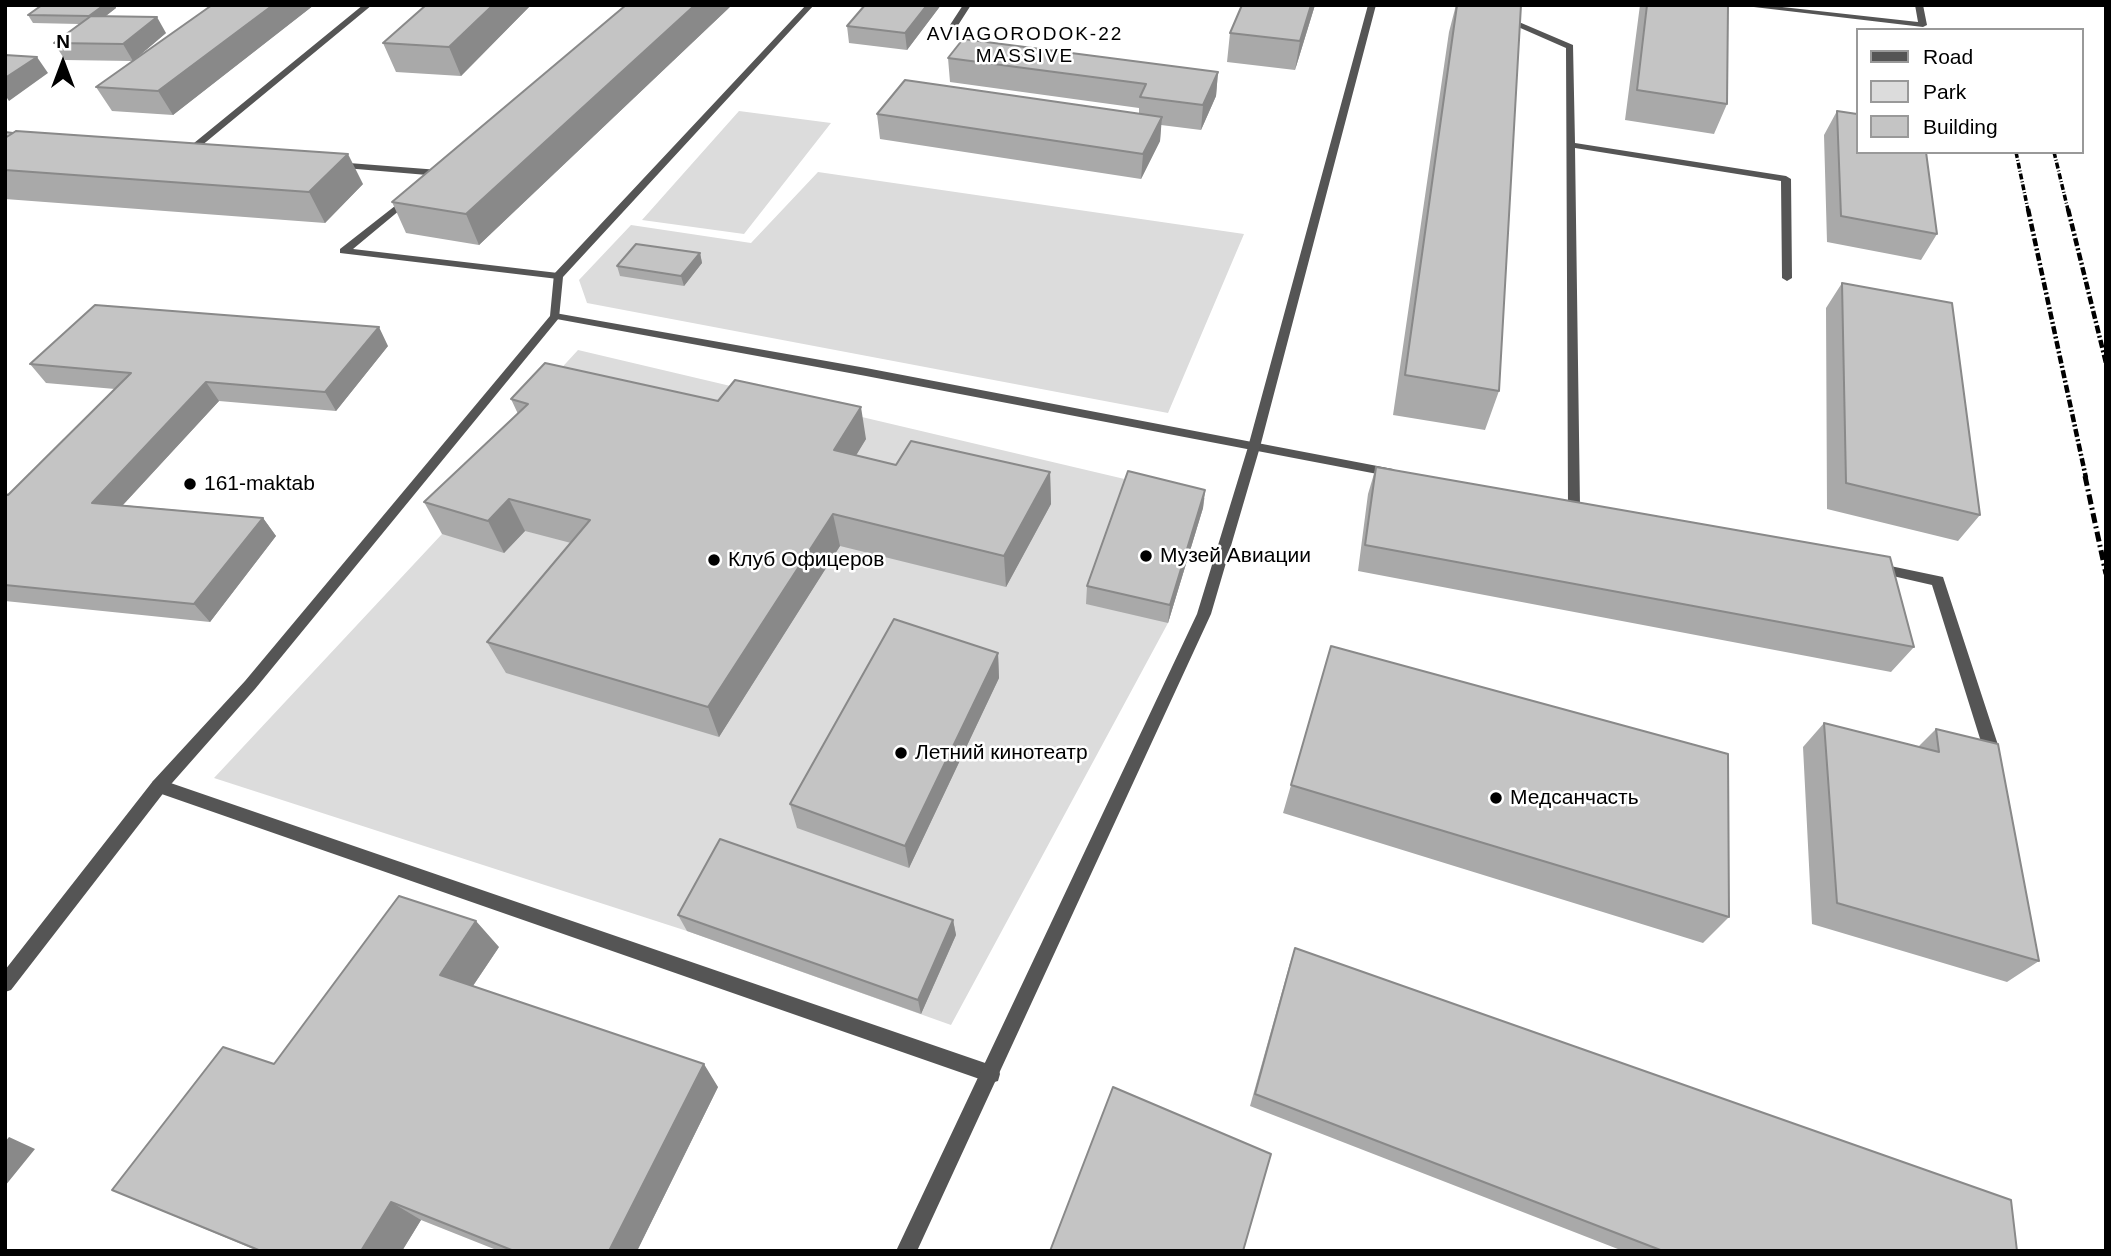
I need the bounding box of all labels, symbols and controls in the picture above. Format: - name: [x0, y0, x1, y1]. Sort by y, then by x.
- district label: AVIAGORODOK-22 MASSIVE: [928, 24, 1122, 68]
- north arrow: [28, 28, 98, 98]
- legend: [1856, 28, 2083, 154]
- text: N: [56, 31, 70, 52]
- text: Road: [1923, 45, 1973, 68]
- text: Park: [1923, 80, 1966, 103]
- text: Building: [1923, 115, 1998, 138]
- place label: 161-maktab: [204, 471, 315, 497]
- marker: 161-maktab: [182, 476, 198, 492]
- place label: Музей Авиации: [1160, 543, 1311, 569]
- place label: Клуб Офицеров: [728, 547, 884, 573]
- marker: Музей Авиации: [1138, 548, 1154, 564]
- marker: Клуб Офицеров: [706, 552, 722, 568]
- place label: Летний кинотеатр: [915, 740, 1088, 766]
- marker: Летний кинотеатр: [893, 745, 909, 761]
- place label: Медсанчасть: [1510, 785, 1639, 811]
- marker: Медсанчасть: [1488, 790, 1504, 806]

